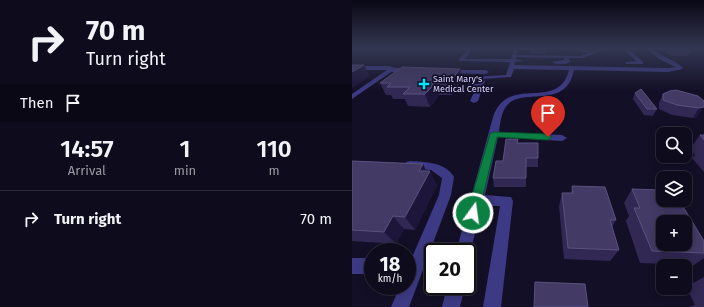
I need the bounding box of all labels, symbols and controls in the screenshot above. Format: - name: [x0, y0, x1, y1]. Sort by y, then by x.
- text: 70 m: [86, 14, 145, 47]
- icon: right: [20, 16, 72, 68]
- text: Turn right: [86, 48, 166, 70]
- place label: Saint Mary's Medical Center: [433, 74, 494, 94]
- marker: Saint Mary's Medical Center: [418, 78, 430, 90]
- icon: arrive: [62, 92, 84, 114]
- text: Then: [20, 94, 54, 112]
- pin: [531, 96, 565, 137]
- icon: arrive: [537, 102, 559, 124]
- map controls: [656, 127, 692, 295]
- button: search: [656, 127, 692, 163]
- text: 14:57: [60, 135, 114, 163]
- text: 1: [179, 135, 190, 163]
- text: 110: [256, 135, 292, 163]
- text: Arrival: [68, 163, 106, 178]
- text: min: [174, 163, 196, 178]
- text: m: [268, 163, 280, 178]
- button: layers: [656, 171, 692, 207]
- position arrow: [452, 192, 494, 234]
- icon: right: [20, 208, 42, 230]
- text: Turn right: [54, 210, 121, 228]
- text: 70 m: [300, 210, 332, 228]
- button: +: [656, 215, 692, 251]
- speed limit sign: 20: [424, 243, 476, 295]
- text: 18: [380, 252, 400, 276]
- button: −: [656, 259, 692, 295]
- text: km/h: [378, 273, 402, 285]

